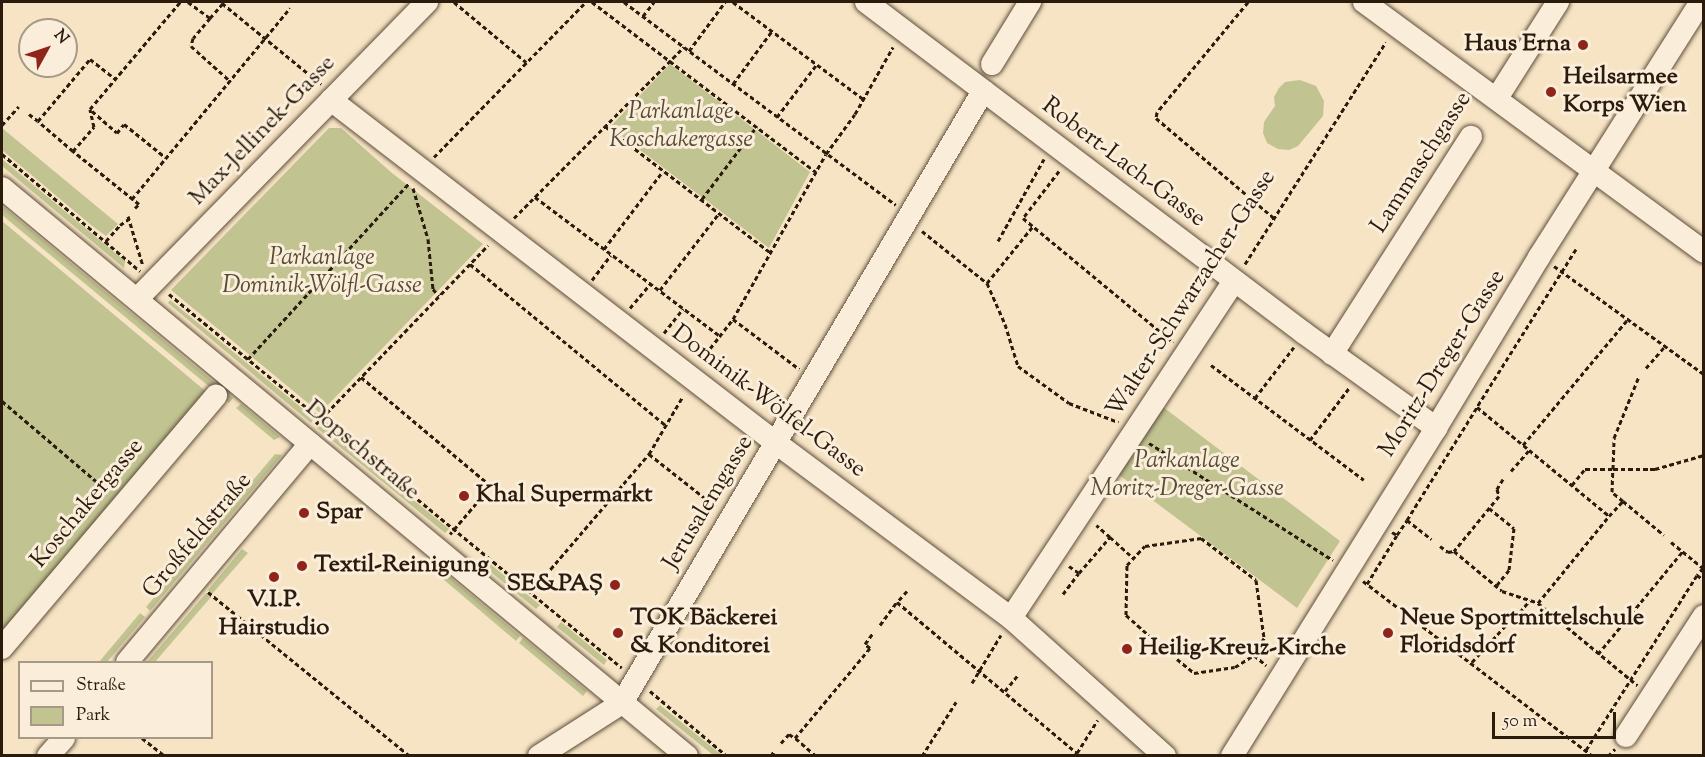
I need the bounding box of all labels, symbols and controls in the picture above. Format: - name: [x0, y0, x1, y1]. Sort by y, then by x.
- north arrow: [18, 18, 78, 78]
- text: N: [48, 25, 74, 50]
- place label: Haus Erna: [1464, 31, 1571, 59]
- marker: Haus Erna: [1576, 38, 1590, 52]
- street label: Max-Jellinek-Gasse: [184, 50, 342, 212]
- place label: Heilsarmee Korps Wien: [1563, 64, 1687, 120]
- marker: Heilsarmee Korps Wien: [1544, 85, 1558, 99]
- street label: Lammaschgasse: [1366, 87, 1478, 239]
- street label: Robert-Lach-Gasse: [1035, 92, 1211, 234]
- park label: Parkanlage Koschakergasse: [609, 99, 753, 155]
- street label: Walter-Schwarzacher-Gasse: [1101, 165, 1283, 423]
- park label: Parkanlage Dominik-Wölfl-Gasse: [222, 245, 422, 301]
- street label: Moritz-Dreger-Gasse: [1374, 265, 1512, 463]
- street label: Dominik-Wölfel-Gasse: [665, 319, 871, 485]
- street label: Dopschstraße: [299, 395, 425, 507]
- street label: Jerusalemgasse: [658, 431, 760, 575]
- street label: Koschakergasse: [25, 433, 151, 575]
- park label: Parkanlage Moritz-Dreger-Gasse: [1090, 448, 1284, 504]
- street label: Großfeldstraße: [137, 467, 259, 605]
- place label: Khal Supermarkt: [476, 482, 652, 510]
- marker: Khal Supermarkt: [457, 489, 471, 503]
- place label: Spar: [316, 499, 363, 527]
- marker: Spar: [297, 506, 311, 520]
- place label: Textil-Reinigung: [314, 552, 489, 580]
- marker: Textil-Reinigung: [295, 559, 309, 573]
- marker: V.I.P. Hairstudio: [267, 570, 281, 584]
- place label: SE&PAŞ: [507, 571, 603, 599]
- marker: SE&PAŞ: [608, 578, 622, 592]
- place label: V.I.P. Hairstudio: [219, 587, 329, 643]
- place label: TOK Bäckerei & Konditorei: [630, 605, 777, 661]
- place label: Neue Sportmittelschule Floridsdorf: [1400, 605, 1644, 661]
- marker: TOK Bäckerei & Konditorei: [611, 626, 625, 640]
- marker: Neue Sportmittelschule Floridsdorf: [1381, 626, 1395, 640]
- place label: Heilig-Kreuz-Kirche: [1139, 635, 1346, 663]
- marker: Heilig-Kreuz-Kirche: [1120, 642, 1134, 656]
- legend: [18, 661, 213, 739]
- text: Straße: [76, 673, 126, 699]
- scale bar: [1495, 700, 1620, 738]
- text: Park: [76, 703, 110, 729]
- text: 50 m: [1503, 709, 1537, 735]

